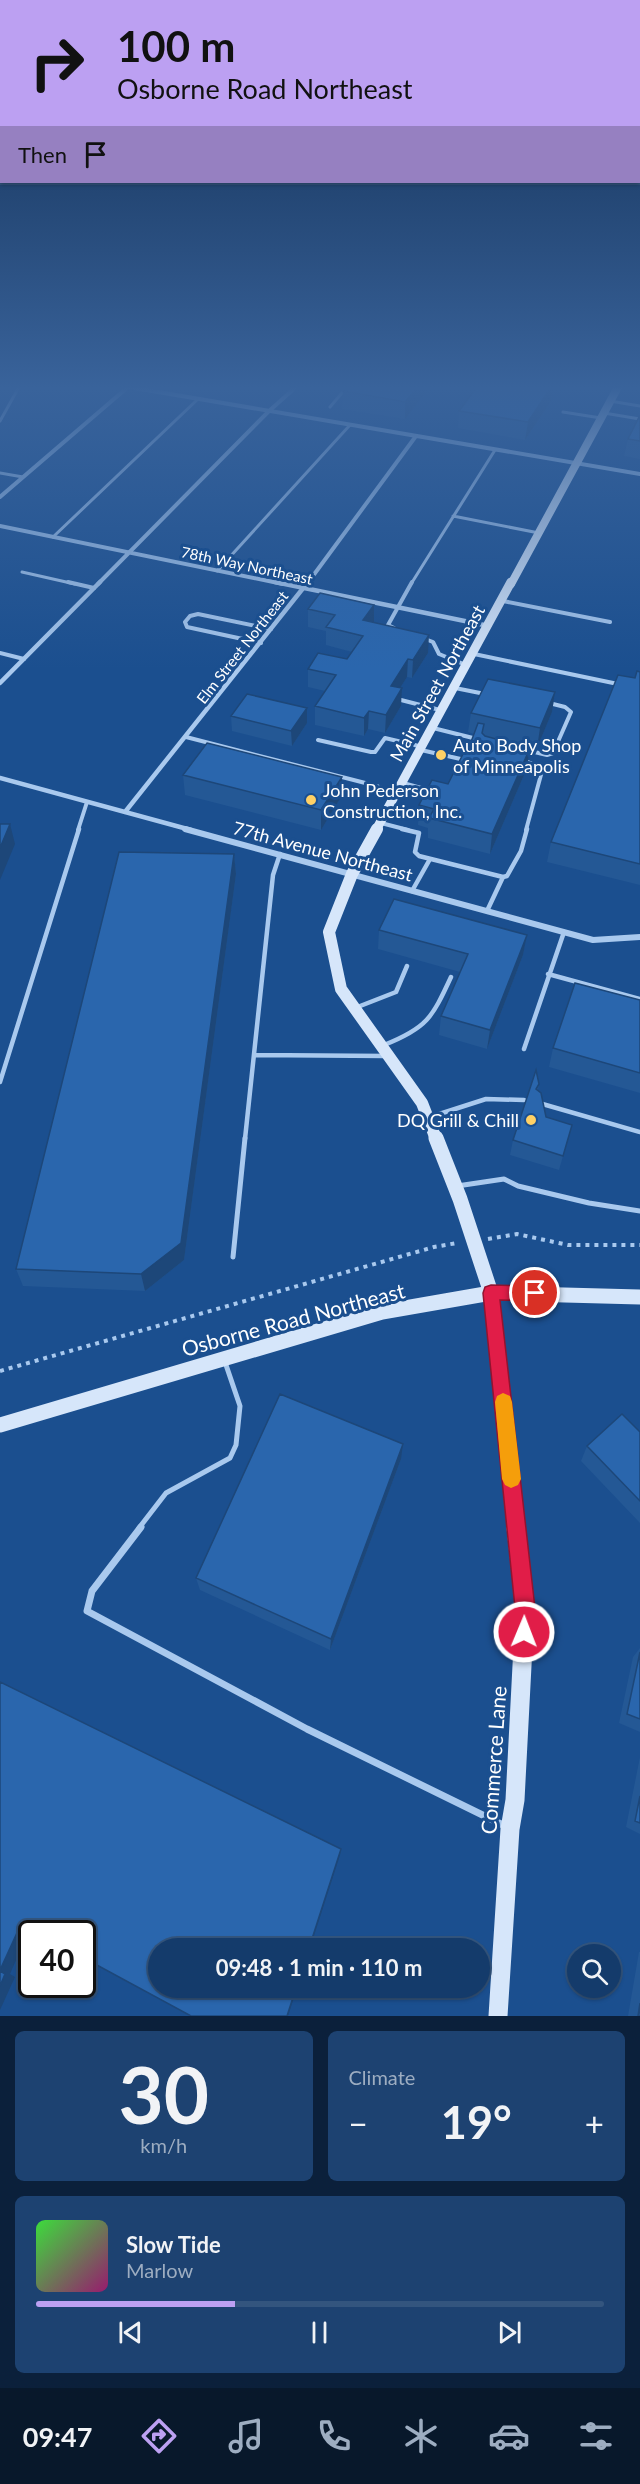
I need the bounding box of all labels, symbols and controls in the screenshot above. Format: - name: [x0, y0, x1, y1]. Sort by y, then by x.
- text: 100 m: [117, 21, 235, 71]
- icon: right: [18, 24, 96, 102]
- text: Osborne Road Northeast: [117, 72, 413, 105]
- icon: arrive: [79, 138, 112, 171]
- text: Then: [18, 141, 67, 168]
- street label: 78th Way Northeast: [180, 542, 315, 588]
- street label: Elm Street Northeast: [192, 587, 292, 707]
- street label: Main Street Northeast: [385, 600, 489, 765]
- place label: Auto Body Shop of Minneapolis: [453, 734, 581, 777]
- marker: Auto Body Shop of Minneapolis: [434, 748, 448, 762]
- place label: John Pederson Construction, Inc.: [323, 779, 462, 822]
- marker: John Pederson Construction, Inc.: [304, 793, 318, 807]
- street label: 77th Avenue Northeast: [231, 816, 416, 886]
- place label: DQ Grill & Chill: [397, 1109, 519, 1131]
- marker: DQ Grill & Chill: [524, 1113, 538, 1127]
- pin: [509, 1267, 560, 1318]
- icon: arrive: [518, 1276, 551, 1309]
- street label: Osborne Road Northeast: [179, 1277, 408, 1361]
- position arrow: [492, 1600, 556, 1664]
- street label: Commerce Lane: [475, 1685, 511, 1835]
- speed limit sign: 40: [18, 1920, 96, 1998]
- map controls: [567, 1944, 621, 1998]
- button: search: [567, 1944, 621, 1998]
- text: 09:48 · 1 min · 110 m: [216, 1954, 422, 1981]
- text: 30: [119, 2047, 209, 2141]
- text: Climate: [349, 2065, 415, 2089]
- text: 19°: [441, 2095, 512, 2149]
- text: −: [349, 2103, 368, 2143]
- text: +: [585, 2103, 604, 2143]
- text: km/h: [140, 2133, 187, 2157]
- text: Slow Tide: [126, 2231, 221, 2258]
- text: Marlow: [126, 2258, 193, 2282]
- icon: previous: [114, 2316, 147, 2349]
- icon: pause: [303, 2316, 336, 2349]
- icon: next: [493, 2316, 526, 2349]
- icon: directions: [138, 2415, 180, 2457]
- icon: music: [225, 2415, 267, 2457]
- icon: phone: [313, 2415, 355, 2457]
- icon: climate: [400, 2415, 442, 2457]
- icon: car: [488, 2415, 530, 2457]
- icon: filters: [575, 2415, 617, 2457]
- text: 09:47: [23, 2420, 92, 2453]

